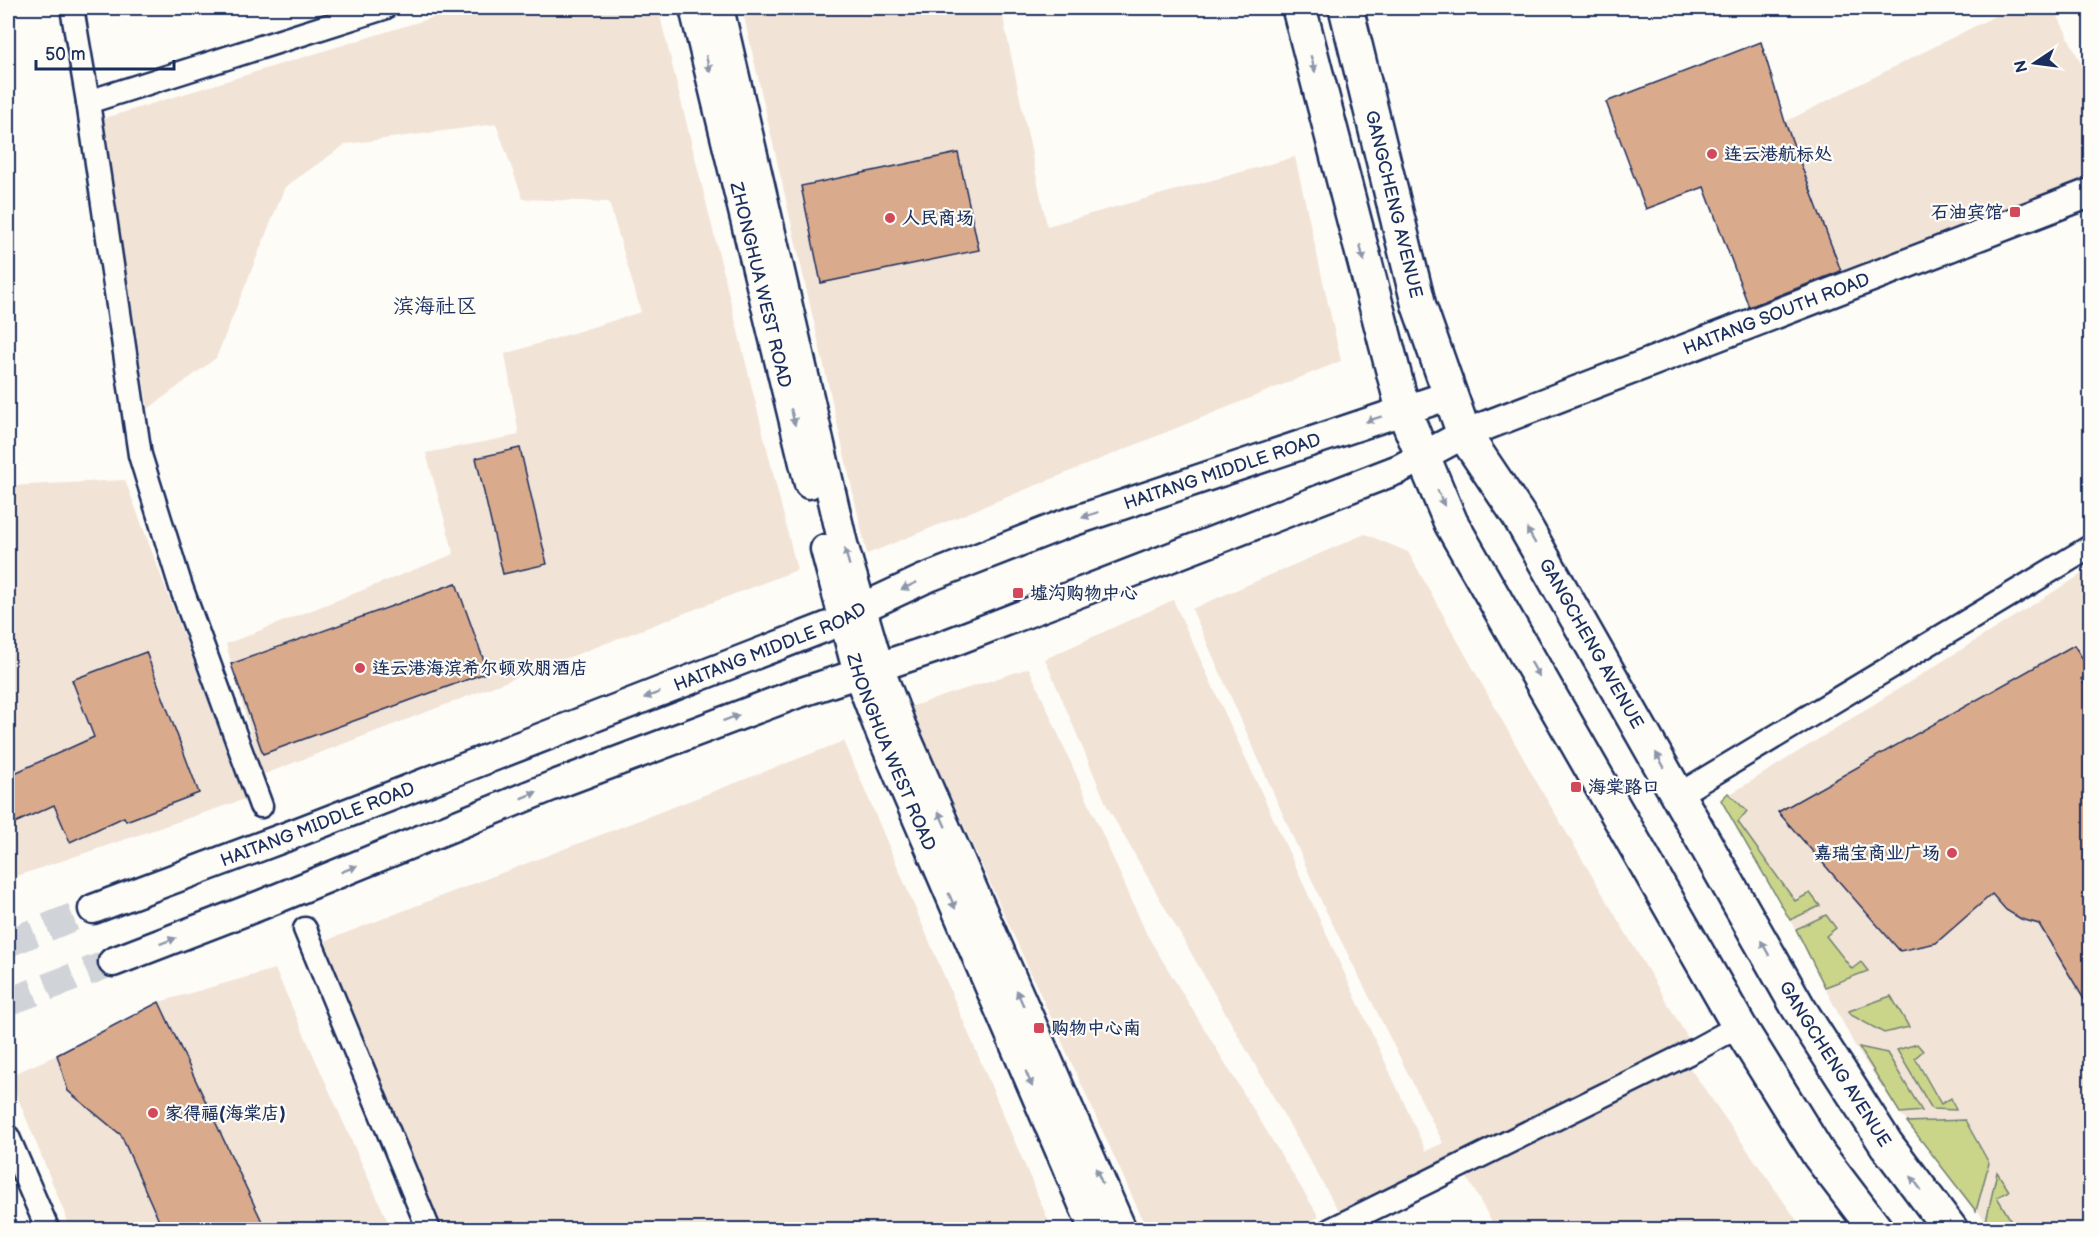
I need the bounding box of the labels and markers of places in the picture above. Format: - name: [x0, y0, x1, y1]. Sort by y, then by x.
- place label: 连云港航标处: [1724, 144, 1832, 165]
- marker: 连云港航标处: [1705, 147, 1719, 161]
- place label: 石油宾馆: [1931, 202, 2003, 223]
- marker: 石油宾馆: [2008, 205, 2022, 219]
- place label: 人民商场: [902, 208, 974, 229]
- marker: 人民商场: [883, 211, 897, 225]
- place label: 墟沟购物中心: [1030, 583, 1138, 604]
- marker: 墟沟购物中心: [1011, 586, 1025, 600]
- place label: 连云港海滨希尔顿欢朋酒店: [372, 658, 588, 679]
- marker: 连云港海滨希尔顿欢朋酒店: [353, 661, 367, 675]
- place label: 海棠路口: [1588, 777, 1660, 798]
- marker: 海棠路口: [1569, 780, 1583, 794]
- place label: 嘉瑞宝商业广场: [1814, 843, 1940, 864]
- marker: 嘉瑞宝商业广场: [1945, 846, 1959, 860]
- place label: 购物中心南: [1051, 1018, 1141, 1039]
- marker: 购物中心南: [1032, 1021, 1046, 1035]
- place label: 家得福(海棠店): [165, 1103, 286, 1124]
- marker: 家得福(海棠店): [146, 1106, 160, 1120]

